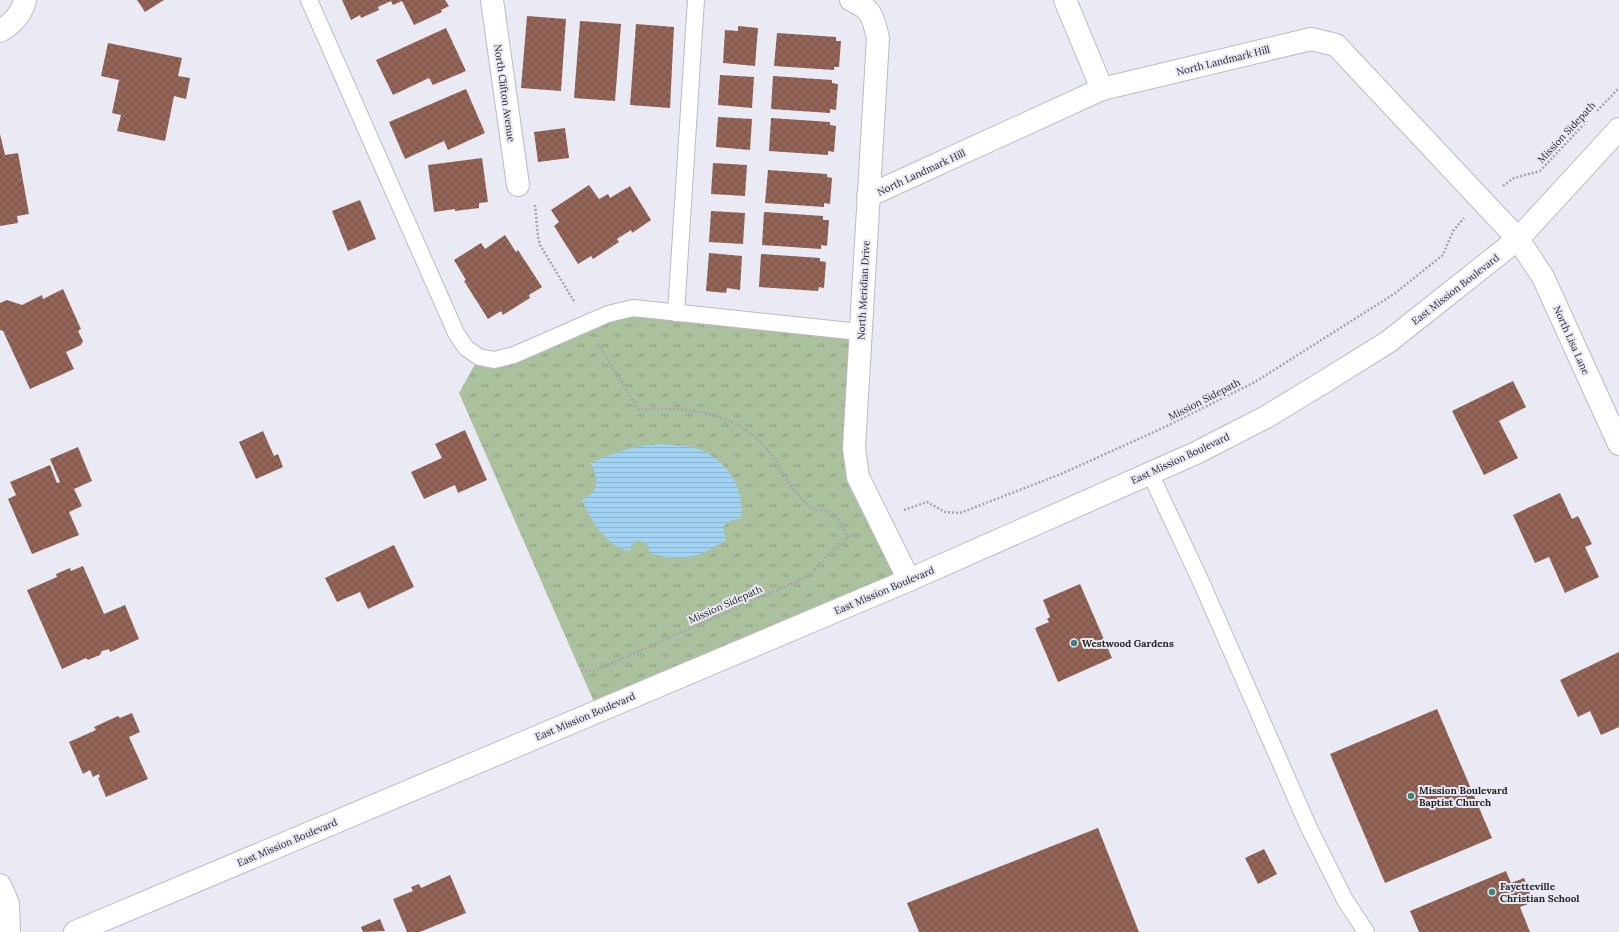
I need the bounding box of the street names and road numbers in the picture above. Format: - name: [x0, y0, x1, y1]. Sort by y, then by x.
- street label: North Clifton Avenue: [491, 43, 518, 143]
- street label: North Landmark Hill: [1175, 43, 1271, 78]
- street label: Mission Sidepath: [1535, 99, 1598, 166]
- street label: North Landmark Hill: [875, 146, 968, 199]
- street label: North Meridian Drive: [854, 239, 873, 340]
- street label: East Mission Boulevard: [1409, 251, 1502, 328]
- street label: North Lisa Lane: [1551, 304, 1593, 377]
- street label: Mission Sidepath: [1166, 376, 1243, 423]
- street label: East Mission Boulevard: [1129, 430, 1232, 487]
- street label: East Mission Boulevard: [832, 563, 936, 617]
- street label: Mission Sidepath: [686, 582, 764, 627]
- street label: East Mission Boulevard: [533, 689, 637, 743]
- street label: East Mission Boulevard: [235, 815, 339, 869]

